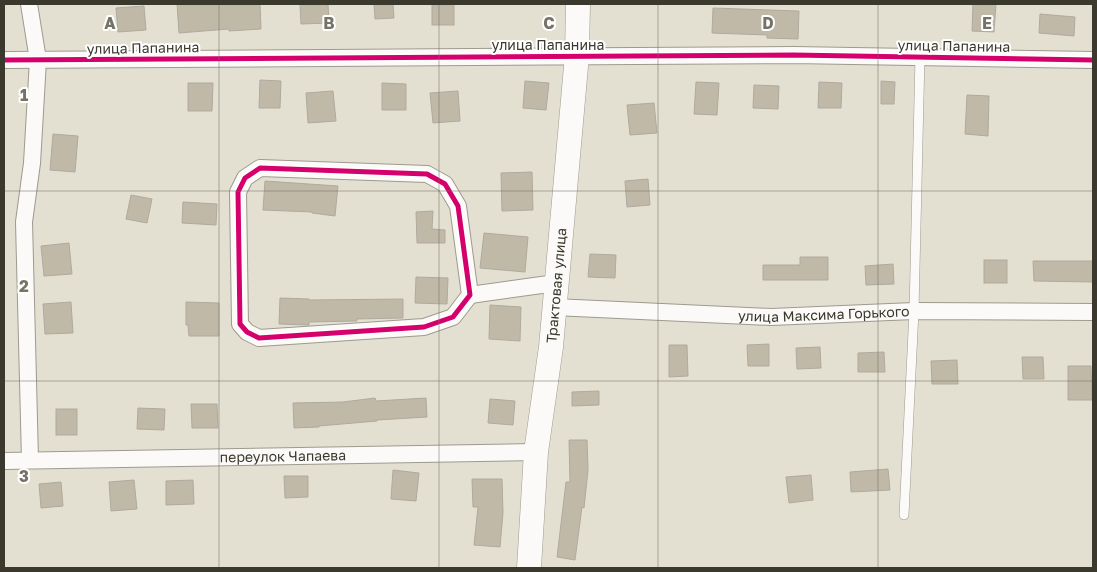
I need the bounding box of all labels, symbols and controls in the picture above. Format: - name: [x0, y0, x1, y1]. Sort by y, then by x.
- text: A: [104, 13, 116, 33]
- text: B: [323, 13, 335, 33]
- text: C: [543, 13, 555, 33]
- text: D: [762, 13, 774, 33]
- text: E: [982, 13, 992, 33]
- street label: улица Папанина: [492, 36, 604, 53]
- street label: улица Папанина: [897, 36, 1011, 55]
- street label: улица Папанина: [86, 38, 200, 57]
- text: 1: [20, 85, 28, 105]
- street label: Трактовая улица: [542, 227, 570, 344]
- text: 2: [19, 276, 29, 296]
- street label: улица Максима Горького: [738, 302, 910, 325]
- street label: переулок Чапаева: [220, 446, 346, 465]
- text: 3: [19, 466, 29, 486]

